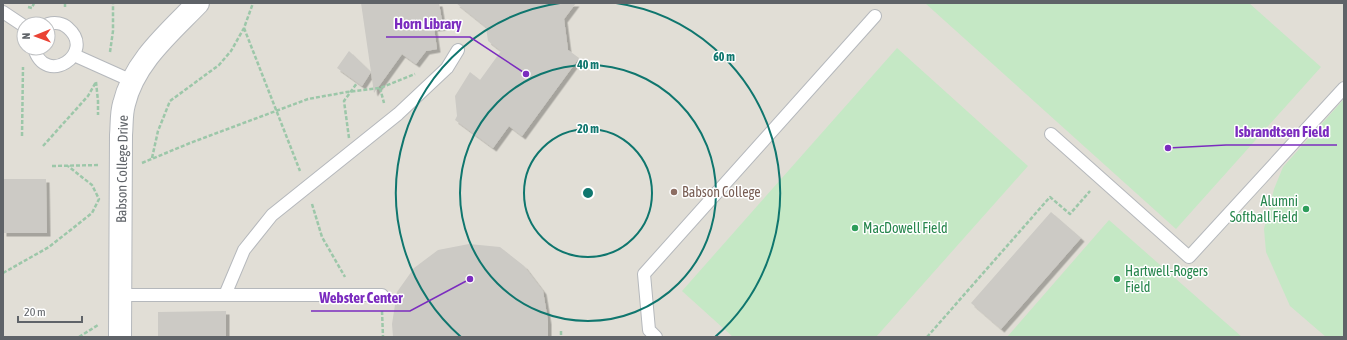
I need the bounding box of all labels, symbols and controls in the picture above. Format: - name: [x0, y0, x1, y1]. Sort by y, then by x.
- callout: Horn Library: [386, 10, 470, 37]
- text: Horn Library: [394, 15, 463, 32]
- north arrow: [16, 16, 56, 56]
- text: N: [20, 33, 32, 40]
- text: 60 m: [713, 50, 735, 64]
- text: 40 m: [576, 58, 599, 72]
- street label: Babson College Drive: [113, 115, 131, 223]
- callout: Isbrandtsen Field: [1226, 118, 1337, 145]
- text: 20 m: [577, 122, 599, 136]
- text: Isbrandtsen Field: [1235, 123, 1329, 140]
- place label: Babson College: [682, 184, 761, 200]
- centre of rings: [581, 186, 595, 200]
- marker: Babson College: [669, 187, 679, 197]
- place label: Alumni Softball Field: [1230, 193, 1298, 225]
- marker: Alumni Softball Field: [1301, 204, 1311, 214]
- place label: MacDowell Field: [863, 220, 948, 236]
- marker: MacDowell Field: [850, 223, 860, 233]
- place label: Hartwell-Rogers Field: [1125, 263, 1208, 295]
- marker: Hartwell-Rogers Field: [1112, 274, 1122, 284]
- callout: Webster Center: [311, 284, 410, 311]
- text: Webster Center: [318, 289, 403, 306]
- scale bar: [18, 298, 82, 324]
- text: 20 m: [24, 305, 46, 319]

